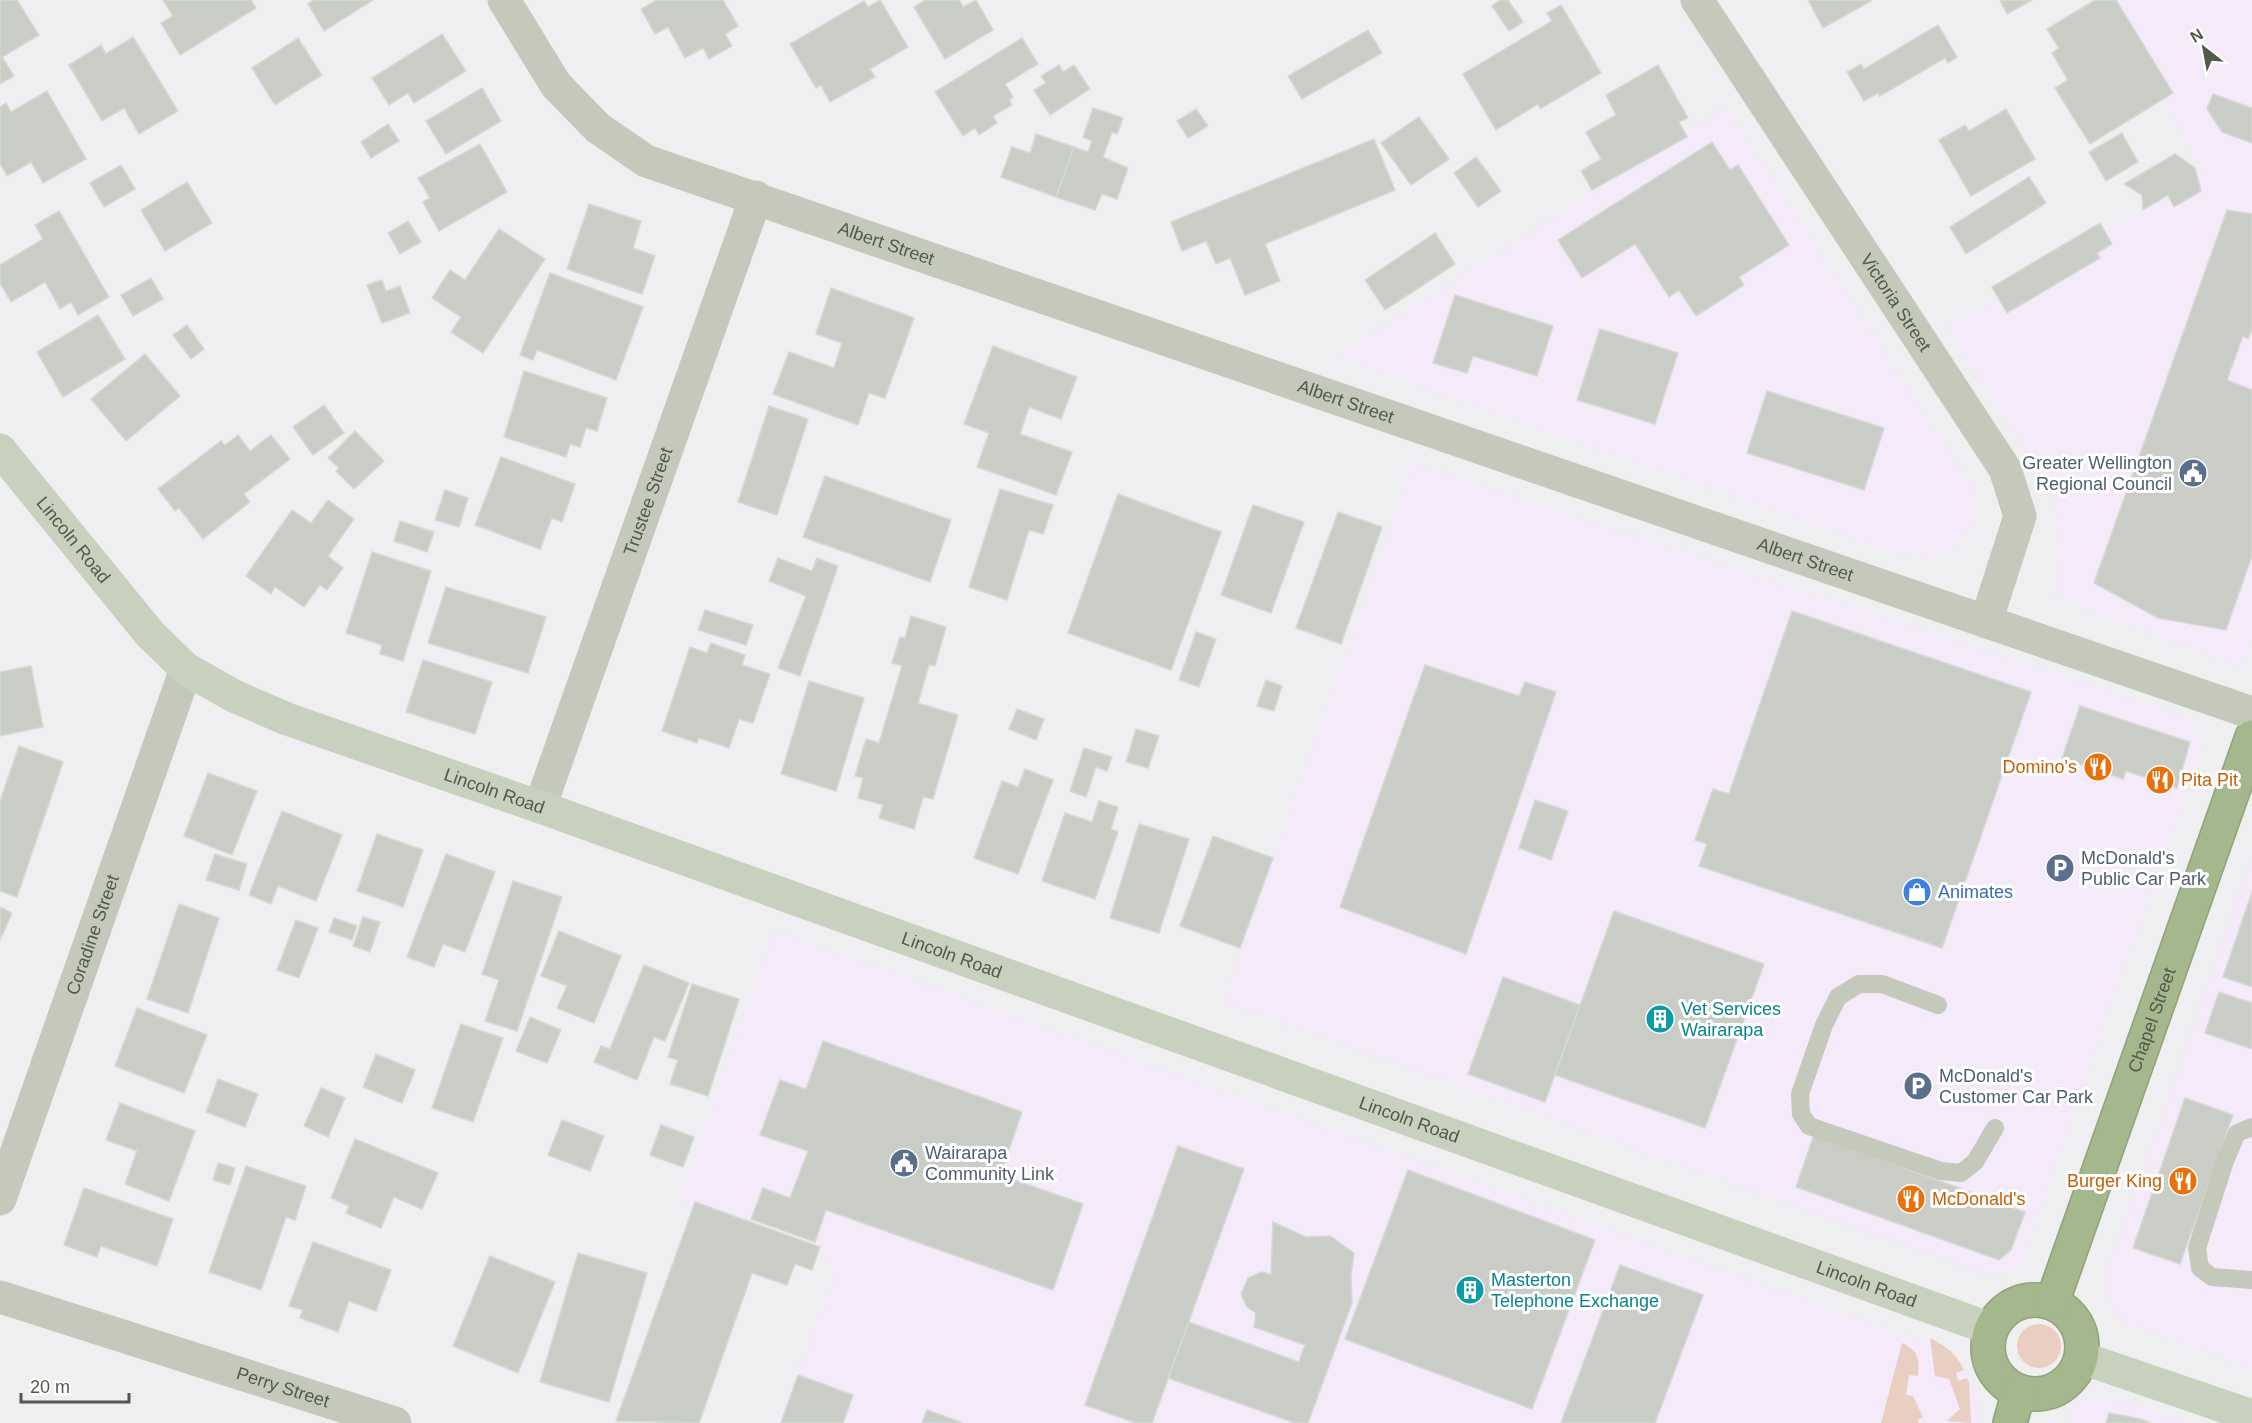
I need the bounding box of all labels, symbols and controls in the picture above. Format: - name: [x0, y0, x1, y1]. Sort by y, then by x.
- north arrow: [2174, 18, 2234, 78]
- text: N: [2187, 25, 2206, 46]
- street label: Albert Street: [836, 218, 937, 269]
- street label: Victoria Street: [1856, 250, 1935, 355]
- street label: Albert Street: [1295, 376, 1396, 427]
- street label: Trustee Street: [620, 445, 677, 558]
- place label: Greater Wellington Regional Council: [2022, 453, 2172, 494]
- public building icon: Greater Wellington Regional Council: [2177, 457, 2209, 489]
- street label: Lincoln Road: [32, 493, 114, 587]
- street label: Albert Street: [1755, 534, 1856, 585]
- restaurant icon: Domino's: [2082, 751, 2114, 783]
- place label: Domino's: [2003, 757, 2077, 777]
- street label: Lincoln Road: [441, 764, 547, 818]
- restaurant icon: Pita Pit: [2144, 764, 2176, 796]
- place label: Pita Pit: [2181, 770, 2238, 790]
- place label: McDonald's Public Car Park: [2081, 848, 2207, 889]
- parking icon: McDonald's Public Car Park: [2044, 852, 2076, 884]
- street label: Coradine Street: [62, 872, 123, 998]
- shop icon: Animates: [1901, 876, 1933, 908]
- place label: Animates: [1938, 882, 2013, 902]
- street label: Lincoln Road: [899, 928, 1005, 982]
- street label: Chapel Street: [2124, 965, 2180, 1075]
- place label: Vet Services Wairarapa: [1681, 999, 1781, 1040]
- building icon: Vet Services Wairarapa: [1644, 1003, 1676, 1035]
- place label: McDonald's Customer Car Park: [1939, 1066, 2094, 1107]
- parking icon: McDonald's Customer Car Park: [1902, 1070, 1934, 1102]
- street label: Lincoln Road: [1356, 1092, 1462, 1147]
- place label: Wairarapa Community Link: [925, 1143, 1055, 1184]
- public building icon: Wairarapa Community Link: [888, 1147, 920, 1179]
- restaurant icon: Burger King: [2167, 1165, 2199, 1197]
- place label: Burger King: [2067, 1171, 2162, 1191]
- restaurant icon: McDonald's: [1895, 1183, 1927, 1215]
- place label: McDonald's: [1932, 1189, 2025, 1209]
- street label: Lincoln Road: [1814, 1257, 1919, 1311]
- place label: Masterton Telephone Exchange: [1491, 1270, 1659, 1311]
- building icon: Masterton Telephone Exchange: [1454, 1274, 1486, 1306]
- street label: Perry Street: [234, 1363, 332, 1411]
- scale bar: [21, 1366, 129, 1404]
- text: 20 m: [30, 1377, 70, 1397]

